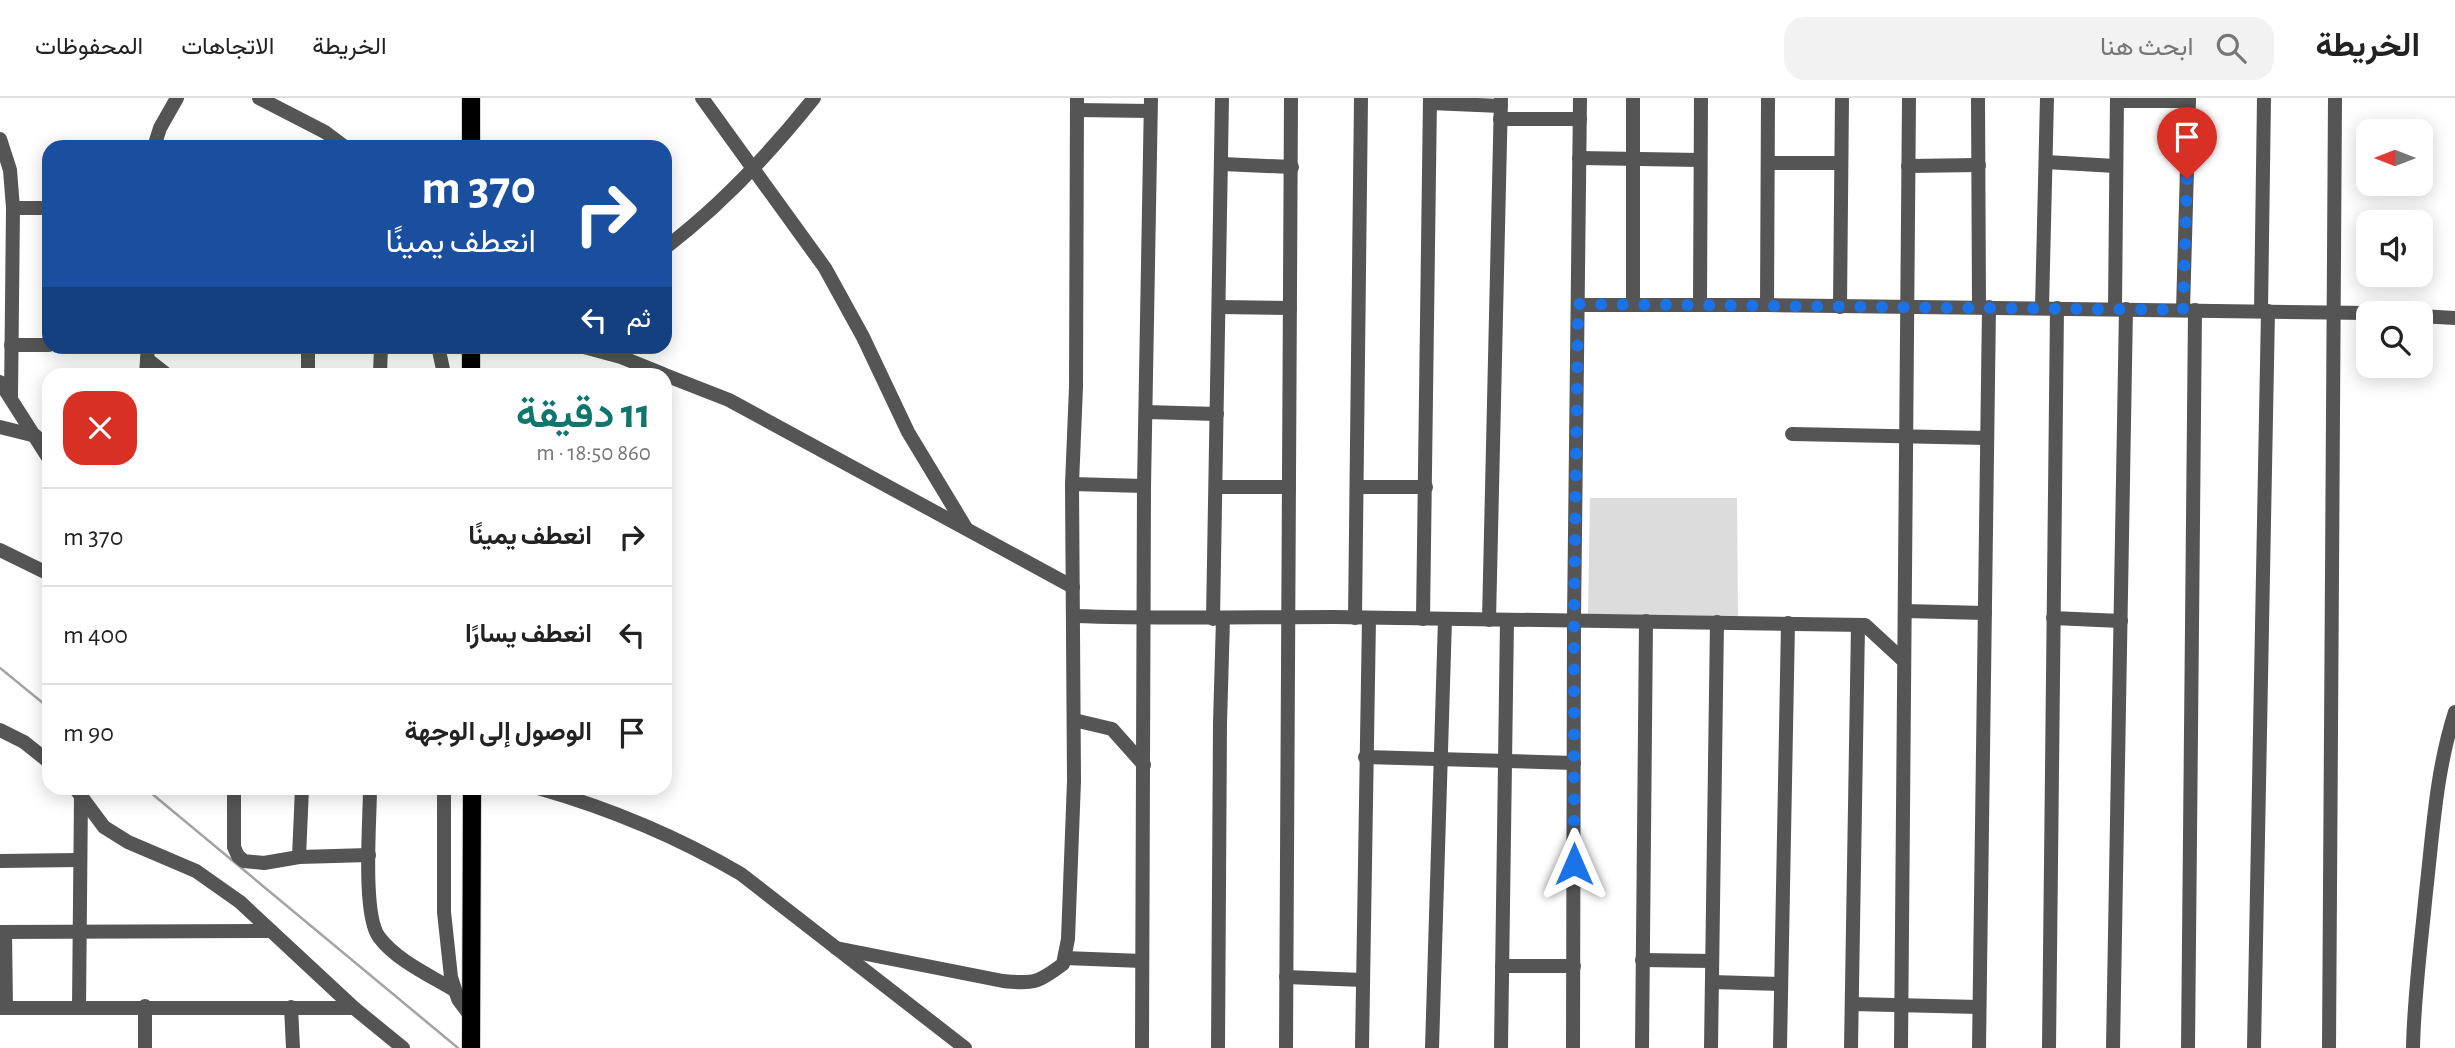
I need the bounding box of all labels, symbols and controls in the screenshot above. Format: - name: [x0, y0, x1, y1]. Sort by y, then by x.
- search box: [1784, 17, 2274, 80]
- icon: search: [2212, 29, 2250, 67]
- text: الخريطة: [2316, 30, 2420, 63]
- text: ابحث هنا: [2100, 34, 2194, 60]
- text: المحفوظات: [35, 35, 143, 59]
- text: الاتجاهات: [181, 35, 274, 59]
- text: الخريطة: [312, 35, 387, 59]
- pin: [2157, 107, 2217, 179]
- icon: arrive: [2168, 118, 2206, 156]
- north arrow: [2356, 119, 2432, 196]
- map controls: [2356, 119, 2433, 378]
- text: 370 m: [421, 164, 536, 213]
- icon: right: [560, 168, 651, 259]
- button: sound: [2356, 210, 2433, 287]
- text: انعطف يمينًا: [385, 226, 536, 258]
- icon: left: [575, 301, 613, 339]
- button: search: [2356, 301, 2433, 378]
- text: ثم: [627, 306, 651, 332]
- button: close: [63, 391, 137, 465]
- text: 11 دقيقة: [516, 393, 651, 435]
- text: 860 m · 18:50: [536, 442, 651, 465]
- icon: right: [613, 518, 651, 556]
- text: انعطف يمينًا: [468, 523, 592, 549]
- text: 370 m: [63, 524, 123, 550]
- icon: left: [613, 616, 651, 654]
- text: انعطف يسارًا: [465, 621, 592, 647]
- text: 400 m: [63, 622, 128, 648]
- icon: arrive: [613, 714, 651, 752]
- text: الوصول إلى الوجهة: [404, 719, 592, 745]
- text: 90 m: [63, 720, 114, 746]
- position arrow: [1537, 827, 1611, 901]

